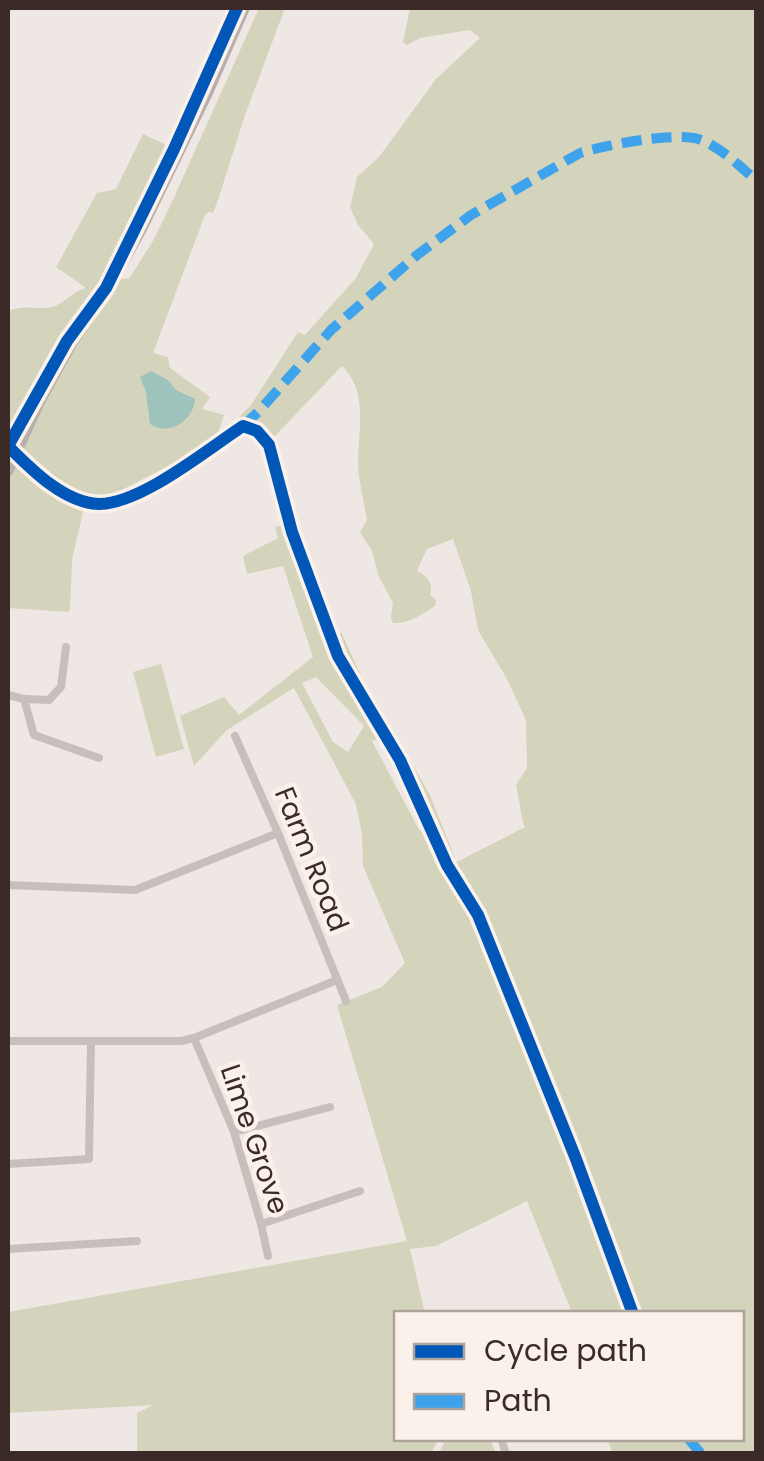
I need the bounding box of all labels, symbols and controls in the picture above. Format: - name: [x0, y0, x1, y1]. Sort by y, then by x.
- street label: Farm Road: [265, 781, 358, 937]
- street label: Lime Grove: [211, 1059, 298, 1219]
- legend: [394, 1311, 744, 1441]
- text: Cycle path: [484, 1329, 647, 1372]
- text: Path: [484, 1379, 552, 1422]

